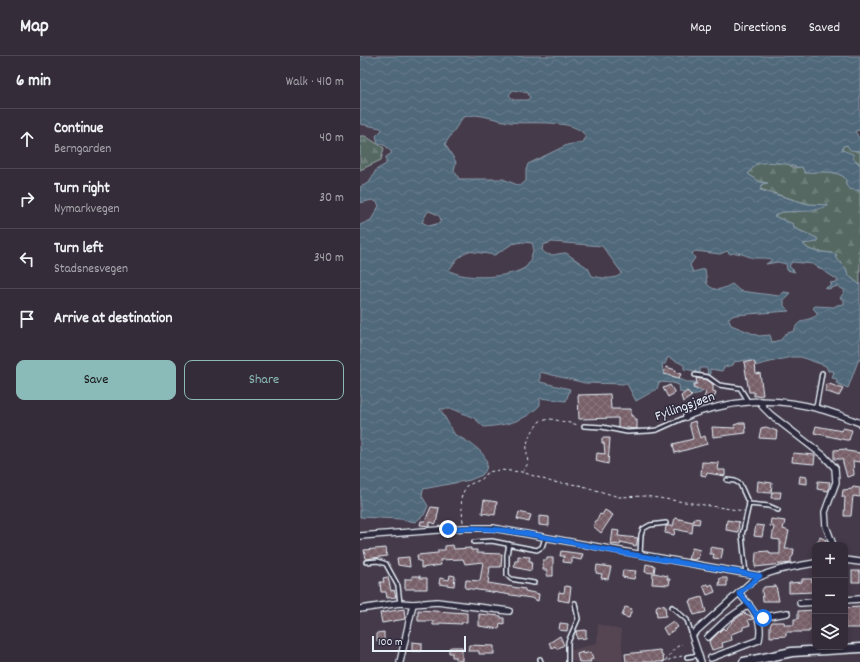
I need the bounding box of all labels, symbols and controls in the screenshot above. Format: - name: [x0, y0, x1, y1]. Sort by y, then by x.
- text: Map: [20, 14, 49, 41]
- text: Map: [690, 18, 712, 38]
- text: Directions: [734, 18, 787, 38]
- text: Saved: [809, 18, 840, 38]
- text: 6 min: [16, 70, 51, 94]
- text: Walk · 410 m: [286, 73, 344, 92]
- text: Continue: [54, 118, 103, 140]
- icon: ahead: [16, 128, 38, 150]
- text: 40 m: [320, 129, 344, 148]
- text: Berngarden: [54, 140, 111, 159]
- text: Turn right: [54, 178, 110, 200]
- icon: right: [16, 188, 38, 210]
- text: 30 m: [319, 189, 344, 208]
- text: Nymarkvegen: [54, 200, 119, 219]
- text: Turn left: [54, 238, 103, 260]
- icon: left: [16, 248, 38, 270]
- text: 340 m: [314, 249, 344, 268]
- text: Stadsnesvegen: [54, 260, 128, 279]
- icon: arrive: [16, 308, 38, 330]
- text: Arrive at destination: [54, 308, 172, 330]
- button: Save: [16, 360, 176, 400]
- button: Share: [184, 360, 344, 400]
- street label: Fyllingsjøen: [652, 387, 718, 427]
- route end: [439, 520, 457, 538]
- map controls: [812, 542, 848, 650]
- button: +: [812, 542, 848, 578]
- button: −: [812, 578, 848, 614]
- route start: [754, 609, 772, 627]
- button: layers: [812, 614, 848, 650]
- scale bar: [372, 634, 466, 653]
- text: 100 m: [378, 635, 402, 651]

